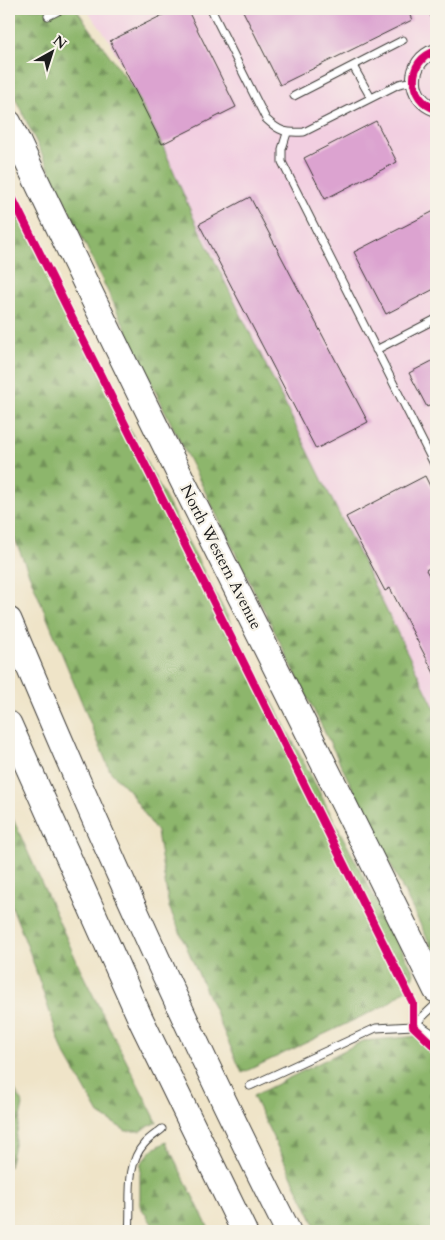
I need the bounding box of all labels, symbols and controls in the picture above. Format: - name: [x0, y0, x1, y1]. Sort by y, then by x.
- north arrow: [28, 28, 78, 78]
- text: N: [49, 31, 71, 53]
- street label: North Western Avenue: [175, 481, 267, 633]

